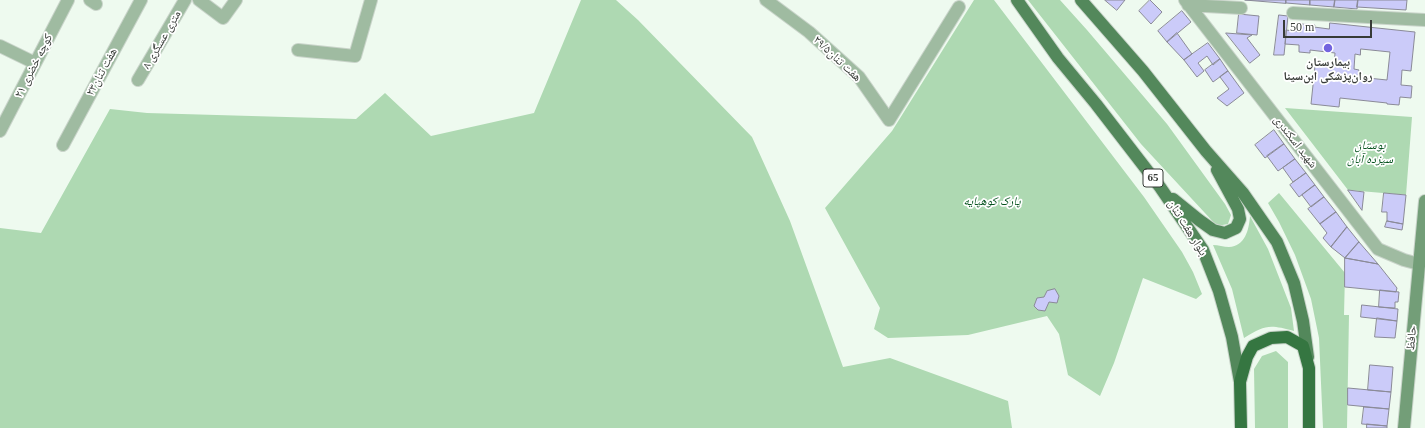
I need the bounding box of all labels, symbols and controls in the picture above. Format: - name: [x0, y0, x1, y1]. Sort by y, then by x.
- street label: ۸ متری عسگری: [139, 8, 185, 72]
- scale bar: [1285, 12, 1374, 38]
- text: 50 m: [1290, 20, 1314, 34]
- street label: کوچه خضری ۲۱: [12, 32, 56, 100]
- street label: ۲۹/۵هفت تنان: [810, 33, 864, 85]
- marker: بیمارستان روان‌پزشکی ابن‌سینا: [1322, 42, 1334, 54]
- street label: هفت تنان۲۳: [83, 46, 121, 98]
- place label: بیمارستان روان‌پزشکی ابن‌سینا: [1284, 56, 1372, 84]
- street label: شهید اسکندری: [1270, 113, 1320, 171]
- park label: بوستان سیزده آبان: [1347, 139, 1393, 167]
- road number: 65: [1143, 169, 1163, 187]
- park label: پارک کوهپایه: [963, 195, 1021, 209]
- street label: بلوار هفت تنان: [1164, 197, 1210, 259]
- street label: حافظ: [1404, 325, 1420, 351]

